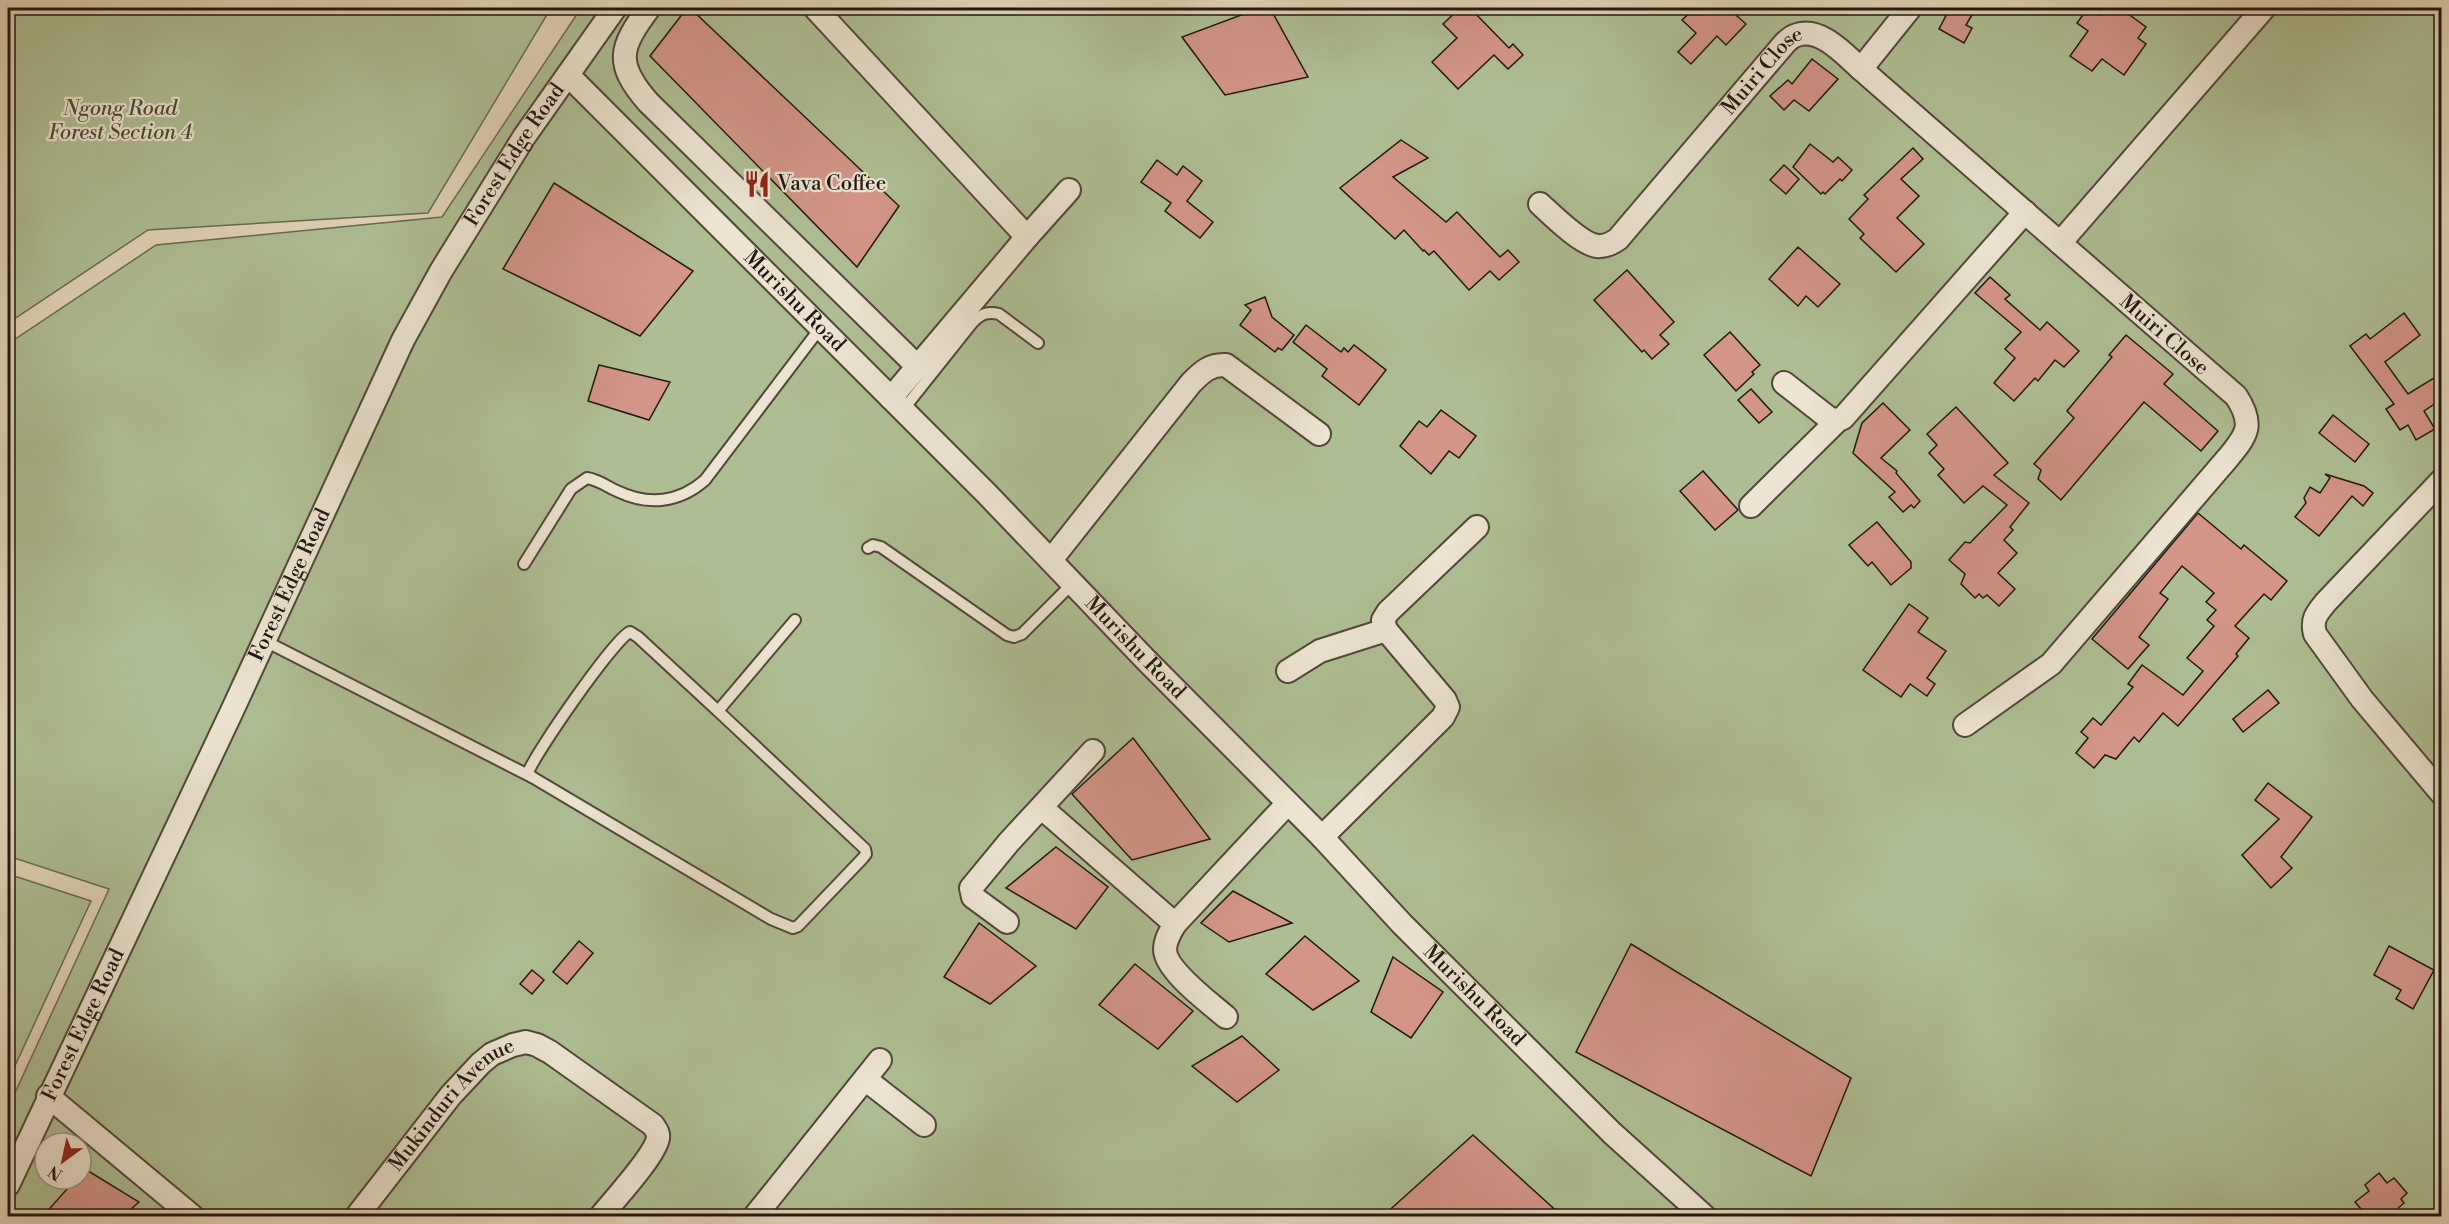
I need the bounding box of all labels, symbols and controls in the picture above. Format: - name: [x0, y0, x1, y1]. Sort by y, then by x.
- street label: Muiri Close: [1716, 21, 1805, 121]
- street label: Forest Edge Road: [459, 78, 571, 231]
- park label: Ngong Road Forest Section 4: [48, 96, 192, 146]
- restaurant icon: Vava Coffee: [742, 169, 772, 199]
- place label: Vava Coffee: [776, 171, 886, 197]
- street label: Murishu Road: [738, 245, 851, 358]
- street label: Muiri Close: [2114, 289, 2214, 381]
- street label: Forest Edge Road: [244, 504, 337, 666]
- street label: Murishu Road: [1079, 591, 1191, 705]
- street label: Murishu Road: [1418, 939, 1531, 1052]
- street label: Forest Edge Road: [37, 945, 131, 1105]
- street label: Mukinduri Avenue: [383, 1033, 518, 1177]
- north arrow: [33, 1131, 93, 1191]
- text: N: [44, 1161, 66, 1185]

